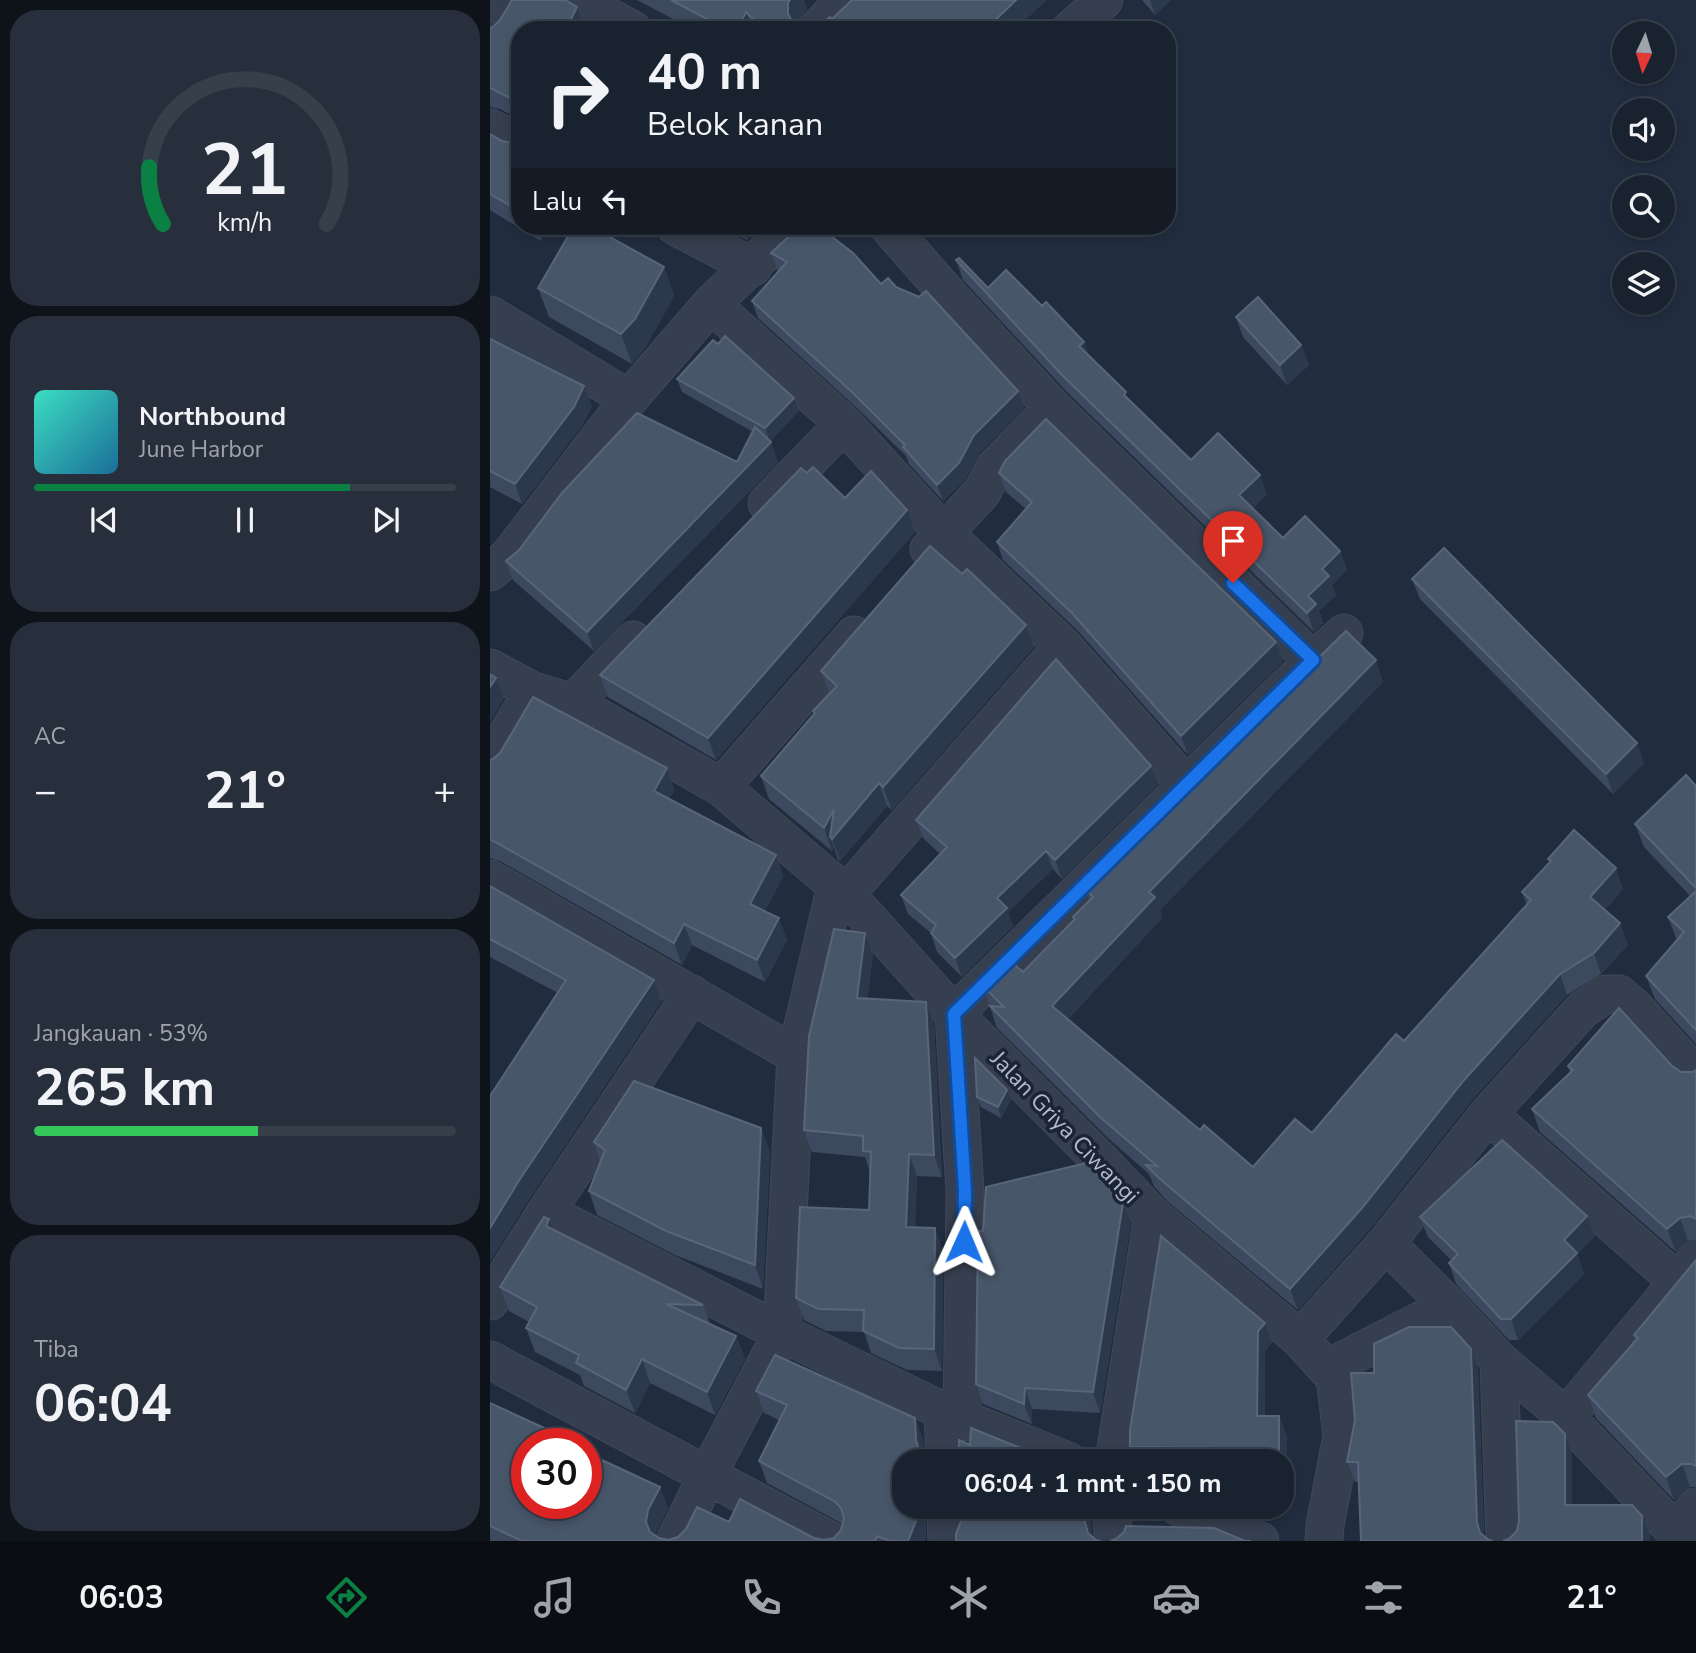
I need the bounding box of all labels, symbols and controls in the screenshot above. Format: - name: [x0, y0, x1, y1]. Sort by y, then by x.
- north arrow: [1612, 21, 1675, 84]
- map controls: [1612, 21, 1675, 315]
- text: 40 m: [647, 39, 762, 106]
- icon: right: [532, 49, 623, 140]
- button: sound: [1612, 98, 1675, 161]
- text: Belok kanan: [647, 103, 823, 146]
- text: 21: [201, 120, 289, 220]
- button: search: [1612, 175, 1675, 238]
- icon: left: [596, 182, 634, 220]
- text: Lalu: [532, 184, 582, 219]
- text: km/h: [217, 206, 273, 240]
- button: layers: [1612, 252, 1675, 315]
- text: Northbound: [139, 399, 286, 434]
- text: June Harbor: [139, 434, 263, 465]
- icon: previous: [85, 501, 123, 539]
- icon: pause: [226, 501, 264, 539]
- icon: next: [367, 501, 405, 539]
- pin: [1203, 511, 1263, 583]
- icon: arrive: [1214, 522, 1252, 560]
- text: AC: [34, 721, 66, 752]
- text: 21°: [204, 755, 286, 826]
- text: −: [34, 766, 57, 817]
- text: +: [433, 766, 456, 817]
- text: Jangkauan · 53%: [34, 1018, 208, 1049]
- street label: Jalan Griya Ciwangi: [983, 1043, 1146, 1211]
- text: 265 km: [34, 1052, 215, 1123]
- position arrow: [927, 1205, 1001, 1279]
- text: Tiba: [34, 1334, 79, 1365]
- text: 06:04: [34, 1368, 172, 1439]
- speed limit sign: 30: [511, 1428, 602, 1519]
- text: 06:04 · 1 mnt · 150 m: [964, 1466, 1222, 1501]
- icon: directions: [322, 1573, 371, 1622]
- icon: music: [530, 1573, 579, 1622]
- icon: phone: [737, 1573, 786, 1622]
- icon: climate: [944, 1573, 993, 1622]
- icon: car: [1152, 1573, 1201, 1622]
- icon: filters: [1359, 1573, 1408, 1622]
- text: 06:03: [79, 1576, 164, 1619]
- text: 21°: [1566, 1576, 1617, 1619]

